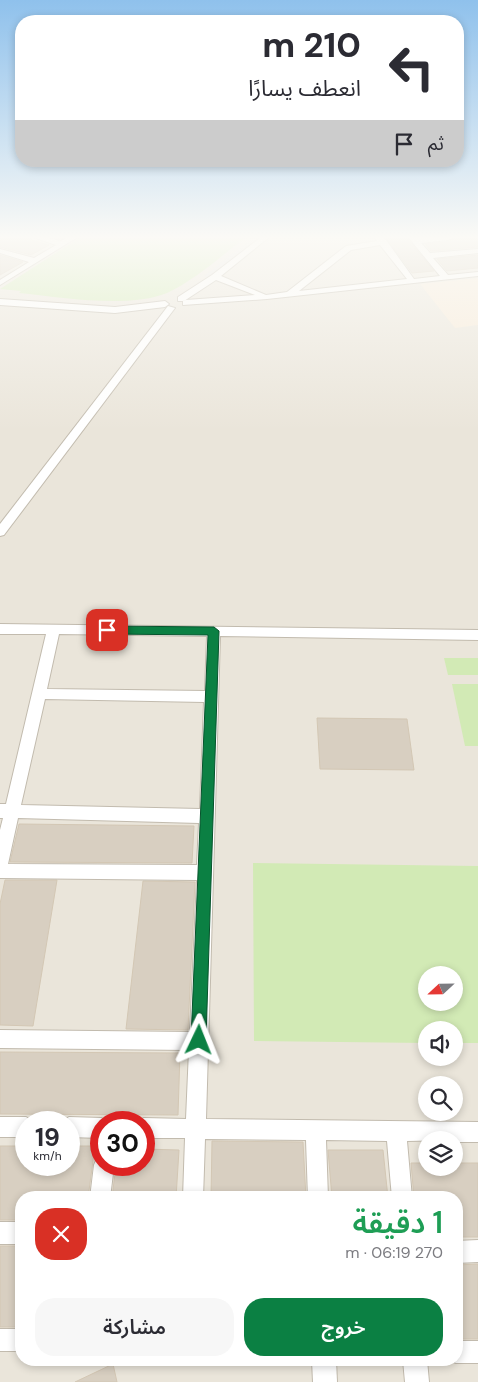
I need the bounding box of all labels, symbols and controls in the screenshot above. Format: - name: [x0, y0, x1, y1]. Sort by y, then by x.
- text: 210 m: [262, 22, 361, 68]
- icon: left: [379, 35, 444, 100]
- text: انعطف يسارًا: [248, 74, 361, 103]
- icon: arrive: [390, 130, 418, 158]
- text: ثم: [428, 131, 444, 156]
- pin: [86, 609, 128, 651]
- icon: arrive: [93, 616, 121, 644]
- north arrow: [418, 966, 462, 1011]
- map controls: [418, 966, 463, 1176]
- position arrow: [172, 1013, 224, 1065]
- button: sound: [418, 1021, 463, 1066]
- button: search: [418, 1076, 463, 1121]
- speed limit sign: 30: [90, 1111, 155, 1176]
- text: 19: [35, 1121, 60, 1154]
- button: layers: [418, 1131, 463, 1176]
- text: km/h: [33, 1148, 62, 1164]
- text: 1 دقيقة: [352, 1203, 443, 1242]
- button: close: [35, 1208, 87, 1260]
- text: 270 m · 06:19: [345, 1242, 443, 1263]
- button: مشاركة: [35, 1298, 234, 1356]
- button: خروج: [244, 1298, 443, 1356]

